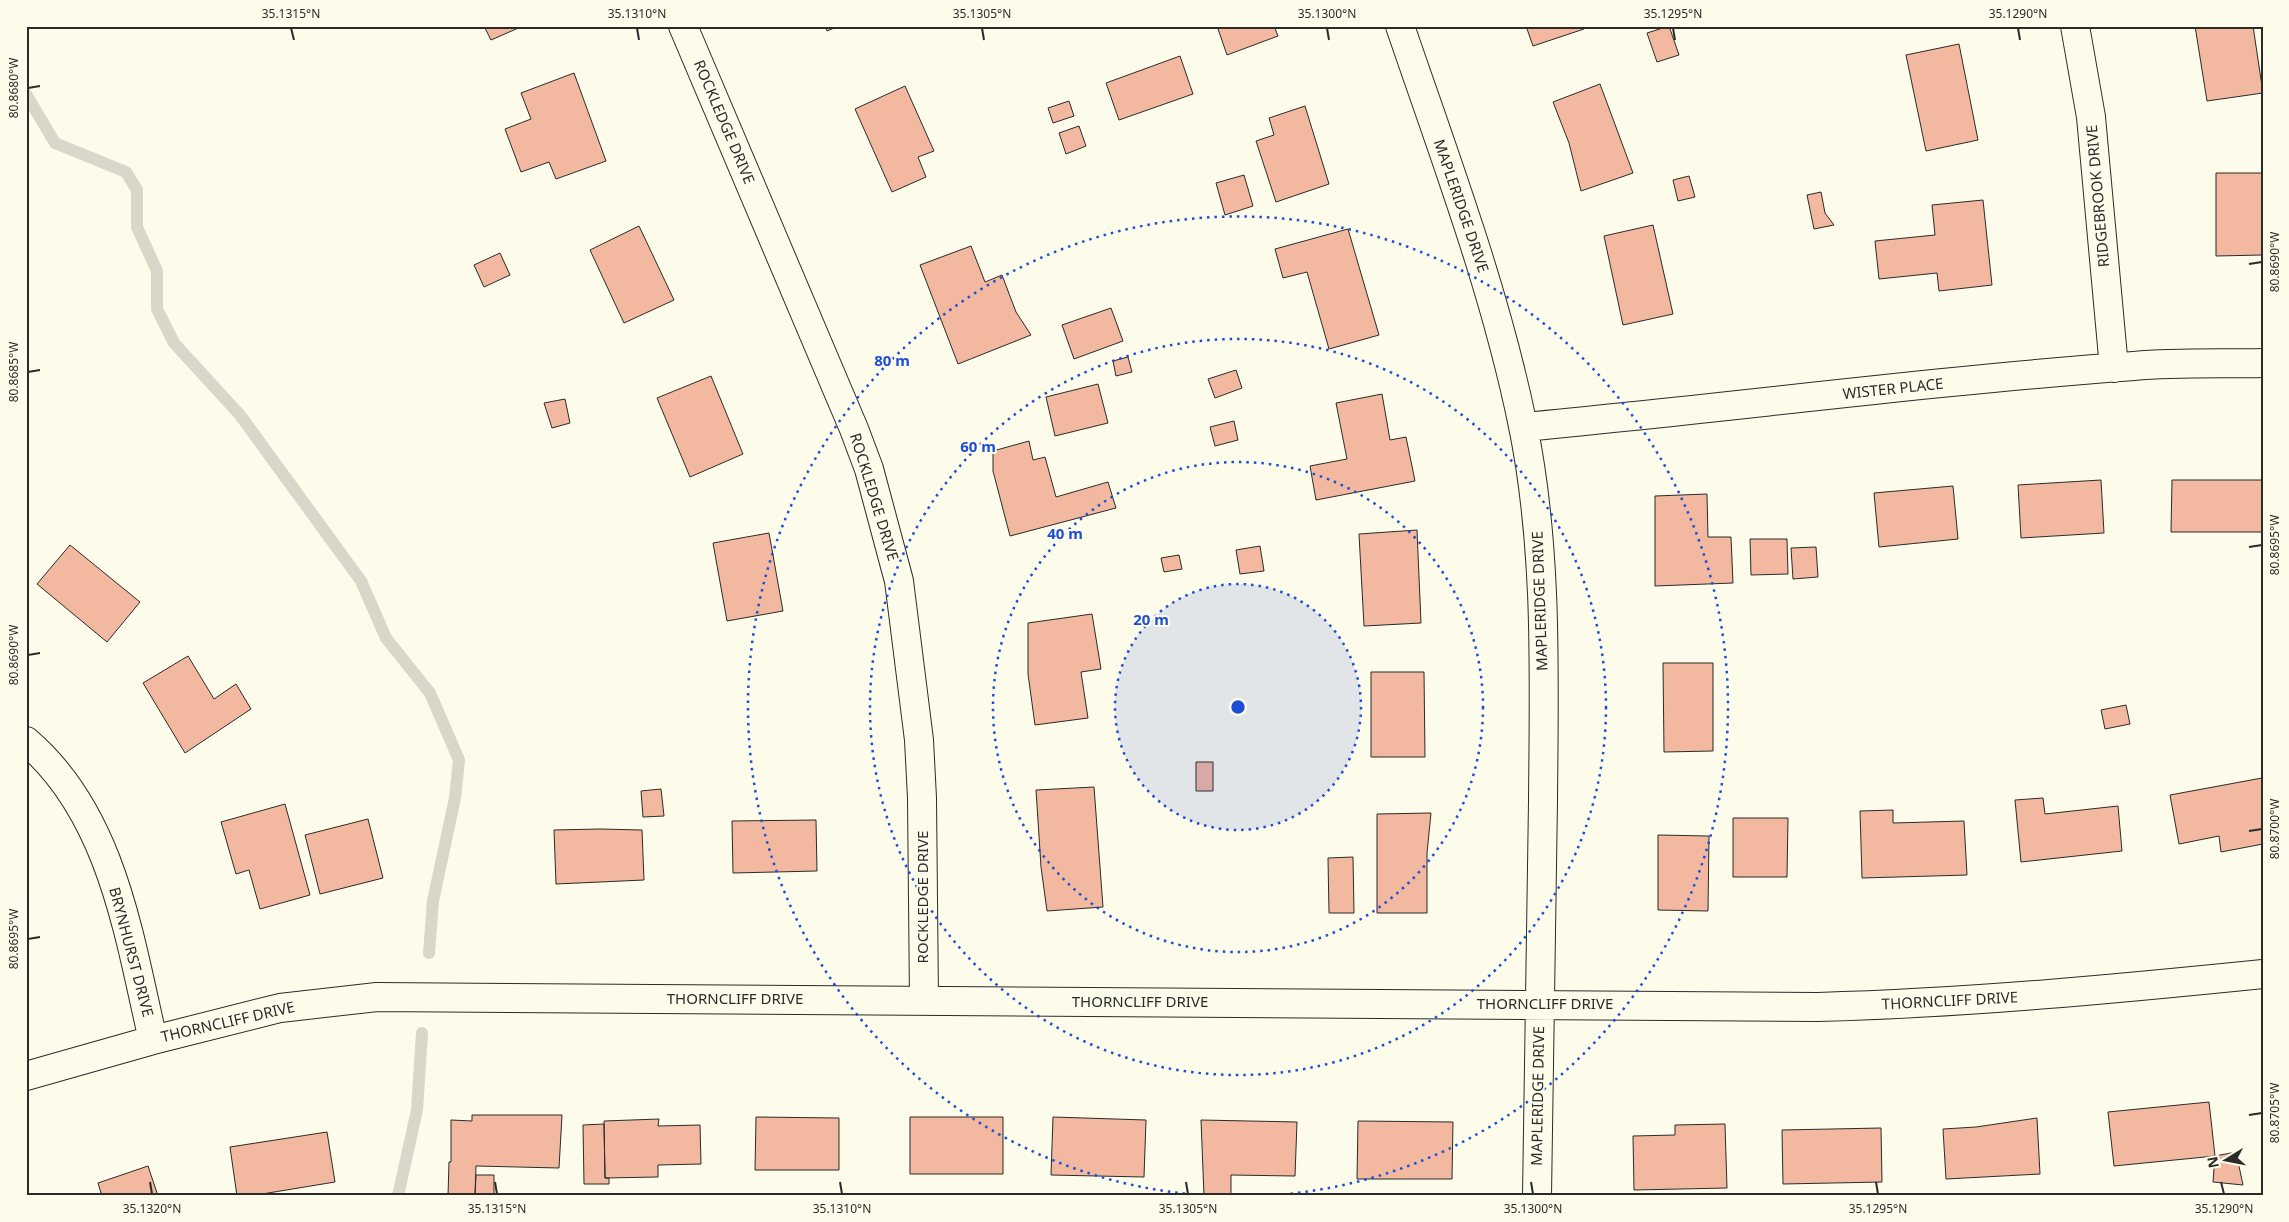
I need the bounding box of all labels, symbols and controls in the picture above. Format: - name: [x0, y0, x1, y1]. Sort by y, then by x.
- text: 35.1315°N: [262, 5, 320, 22]
- text: 35.1310°N: [608, 5, 666, 22]
- text: 35.1305°N: [953, 5, 1011, 22]
- text: 35.1300°N: [1298, 5, 1356, 22]
- text: 35.1295°N: [1644, 5, 1702, 22]
- text: 35.1290°N: [1989, 5, 2047, 22]
- street label: ROCKLEDGE DRIVE: [690, 57, 760, 187]
- text: 80.8680°W: [5, 58, 22, 118]
- street label: RIDGEBROOK DRIVE: [2081, 124, 2113, 268]
- street label: MAPLERIDGE DRIVE: [1430, 136, 1494, 275]
- text: 80.8690°W: [2266, 232, 2283, 292]
- text: 80.8685°W: [5, 342, 22, 402]
- text: 80 m: [874, 350, 910, 370]
- street label: WISTER PLACE: [1842, 373, 1944, 403]
- street label: ROCKLEDGE DRIVE: [846, 430, 904, 563]
- text: 60 m: [960, 436, 996, 456]
- text: 80.8695°W: [2266, 515, 2283, 575]
- text: 40 m: [1047, 523, 1083, 543]
- street label: MAPLERIDGE DRIVE: [1527, 531, 1551, 671]
- text: 20 m: [1133, 609, 1169, 629]
- text: 80.8690°W: [5, 625, 22, 685]
- centre of rings: [1229, 698, 1247, 716]
- text: 80.8700°W: [2266, 799, 2283, 859]
- street label: ROCKLEDGE DRIVE: [912, 831, 932, 963]
- street label: BRYNHURST DRIVE: [105, 885, 159, 1019]
- text: 80.8695°W: [5, 909, 22, 969]
- street label: THORNCLIFF DRIVE: [1881, 986, 2019, 1014]
- street label: THORNCLIFF DRIVE: [667, 988, 803, 1008]
- street label: THORNCLIFF DRIVE: [1072, 991, 1208, 1011]
- street label: THORNCLIFF DRIVE: [1477, 993, 1613, 1013]
- street label: THORNCLIFF DRIVE: [159, 996, 297, 1046]
- street label: MAPLERIDGE DRIVE: [1526, 1026, 1548, 1166]
- text: 80.8705°W: [2266, 1083, 2283, 1143]
- north arrow: [2202, 1134, 2252, 1184]
- text: N: [2202, 1155, 2223, 1170]
- text: 35.1320°N: [123, 1200, 181, 1217]
- text: 35.1315°N: [468, 1200, 526, 1217]
- text: 35.1310°N: [813, 1200, 871, 1217]
- text: 35.1305°N: [1159, 1200, 1217, 1217]
- text: 35.1300°N: [1504, 1200, 1562, 1217]
- text: 35.1295°N: [1849, 1200, 1907, 1217]
- text: 35.1290°N: [2195, 1200, 2253, 1217]

